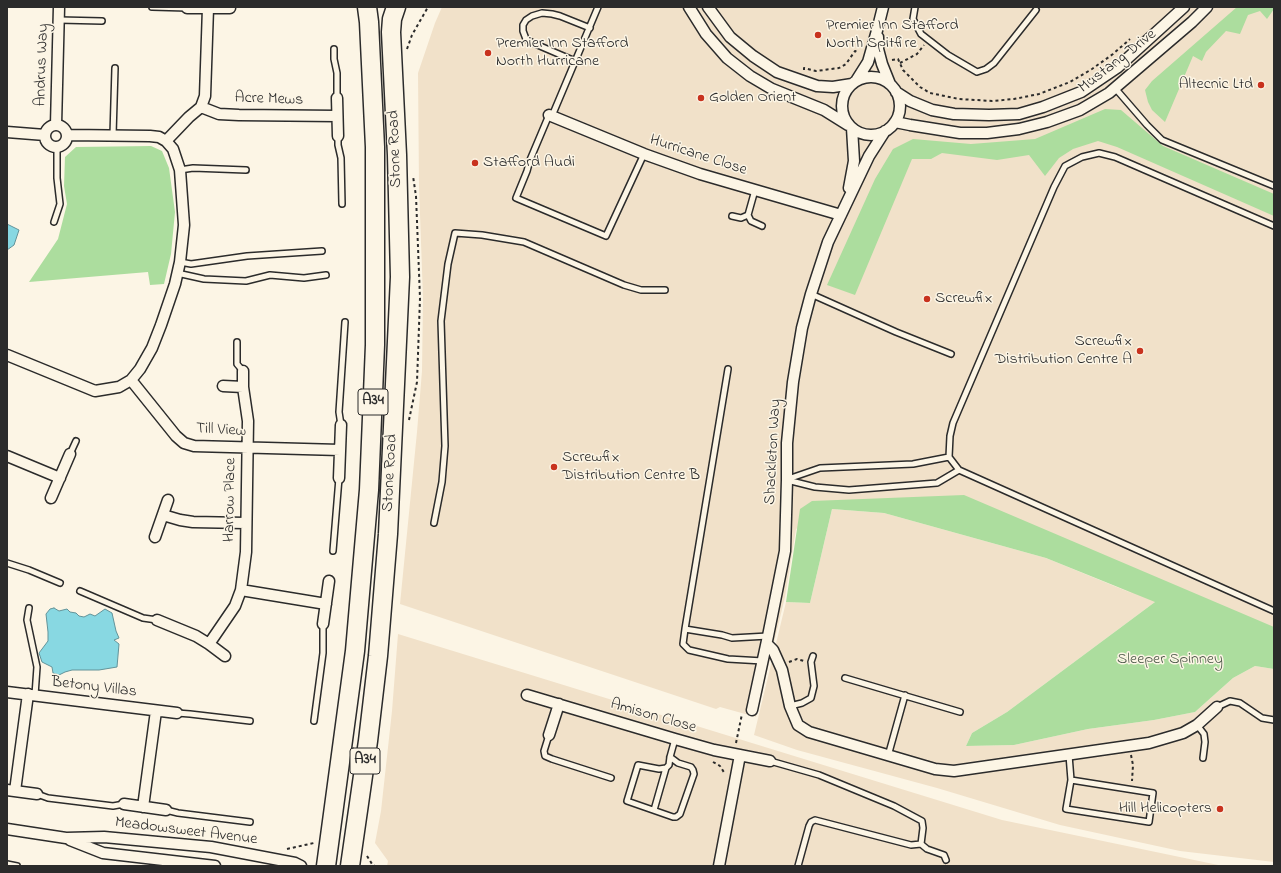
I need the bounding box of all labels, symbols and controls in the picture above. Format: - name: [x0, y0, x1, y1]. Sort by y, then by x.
- place label: Premier Inn Stafford North Spitfire: [826, 16, 958, 54]
- street label: Andrus Way: [32, 23, 54, 107]
- street label: Mustang Drive: [1075, 26, 1161, 98]
- marker: Premier Inn Stafford North Spitfire: [813, 30, 823, 40]
- place label: Premier Inn Stafford North Hurricane: [496, 34, 628, 72]
- marker: Premier Inn Stafford North Hurricane: [483, 48, 493, 58]
- place label: Altecnic Ltd: [1179, 75, 1253, 95]
- marker: Altecnic Ltd: [1256, 80, 1266, 90]
- place label: Golden Orient: [709, 88, 796, 108]
- street label: Acre Mews: [234, 89, 304, 111]
- marker: Golden Orient: [696, 93, 706, 103]
- street label: Stone Road: [385, 110, 407, 188]
- street label: Hurricane Close: [647, 131, 749, 181]
- place label: Stafford Audi: [483, 153, 575, 173]
- marker: Stafford Audi: [470, 158, 480, 168]
- place label: Screwfix: [935, 289, 992, 309]
- marker: Screwfix: [922, 294, 932, 304]
- place label: Screwfix Distribution Centre A: [995, 332, 1132, 370]
- marker: Screwfix Distribution Centre A: [1135, 346, 1145, 356]
- road number: A34: [358, 389, 388, 415]
- street label: Shackleton Way: [762, 399, 786, 505]
- street label: Till View: [195, 420, 247, 442]
- street label: Stone Road: [379, 434, 403, 512]
- place label: Screwfix Distribution Centre B: [562, 448, 700, 486]
- street label: Harrow Place: [221, 458, 241, 542]
- marker: Screwfix Distribution Centre B: [549, 462, 559, 472]
- park label: Sleeper Spinney: [1117, 650, 1223, 670]
- street label: Betony Villas: [50, 673, 138, 703]
- street label: Amison Close: [608, 696, 698, 738]
- road number: A34: [350, 748, 380, 774]
- place label: Hill Helicopters: [1119, 799, 1212, 819]
- marker: Hill Helicopters: [1215, 804, 1225, 814]
- street label: Meadowsweet Avenue: [114, 814, 258, 850]

